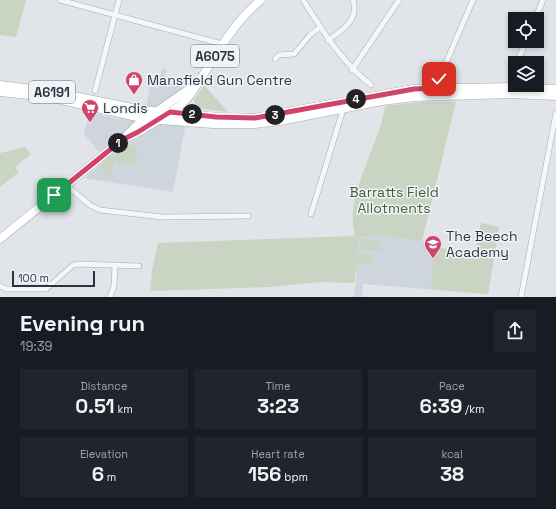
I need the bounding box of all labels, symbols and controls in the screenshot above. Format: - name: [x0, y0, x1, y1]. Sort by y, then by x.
- map controls: [508, 12, 544, 92]
- button: locate: [508, 12, 544, 48]
- road number: A6075: [191, 45, 239, 67]
- button: layers: [508, 56, 544, 92]
- pin: [422, 62, 456, 96]
- icon: check: [428, 68, 450, 90]
- shop icon: Mansfield Gun Centre: [124, 70, 144, 95]
- place label: Mansfield Gun Centre: [147, 71, 292, 89]
- road number: A6191: [29, 81, 75, 103]
- pin: 4: [346, 89, 366, 109]
- text: 4: [353, 92, 360, 106]
- supermarket icon: Londis: [80, 98, 100, 123]
- place label: Londis: [103, 99, 148, 117]
- pin: 2: [182, 104, 202, 124]
- pin: 3: [265, 105, 285, 125]
- text: 2: [189, 107, 195, 121]
- text: 3: [272, 108, 278, 122]
- pin: 1: [108, 133, 128, 153]
- text: 1: [116, 136, 120, 150]
- pin: [37, 178, 71, 212]
- park label: Barratts Field Allotments: [349, 183, 439, 217]
- icon: arrive: [43, 184, 65, 206]
- place label: The Beech Academy: [446, 227, 517, 261]
- school or university icon: The Beech Academy: [423, 234, 443, 259]
- scale bar: [12, 269, 95, 288]
- text: 100 m: [18, 271, 49, 285]
- text: Evening run: [20, 309, 145, 337]
- button: share: [494, 310, 536, 352]
- text: 19:39: [20, 338, 53, 355]
- text: Distance: [81, 379, 127, 393]
- text: Time: [265, 379, 291, 393]
- text: Pace: [439, 379, 465, 393]
- text: 0.51: [75, 393, 115, 419]
- text: 3:23: [257, 393, 299, 419]
- text: 6:39: [419, 393, 462, 419]
- text: km: [115, 402, 133, 416]
- text: /km: [462, 402, 485, 416]
- text: Elevation: [80, 447, 128, 461]
- text: Heart rate: [251, 447, 305, 461]
- text: kcal: [441, 447, 463, 461]
- text: 6: [92, 461, 104, 487]
- text: 156: [248, 461, 281, 487]
- text: 38: [440, 461, 464, 487]
- text: m: [104, 470, 116, 484]
- text: bpm: [281, 470, 308, 484]

